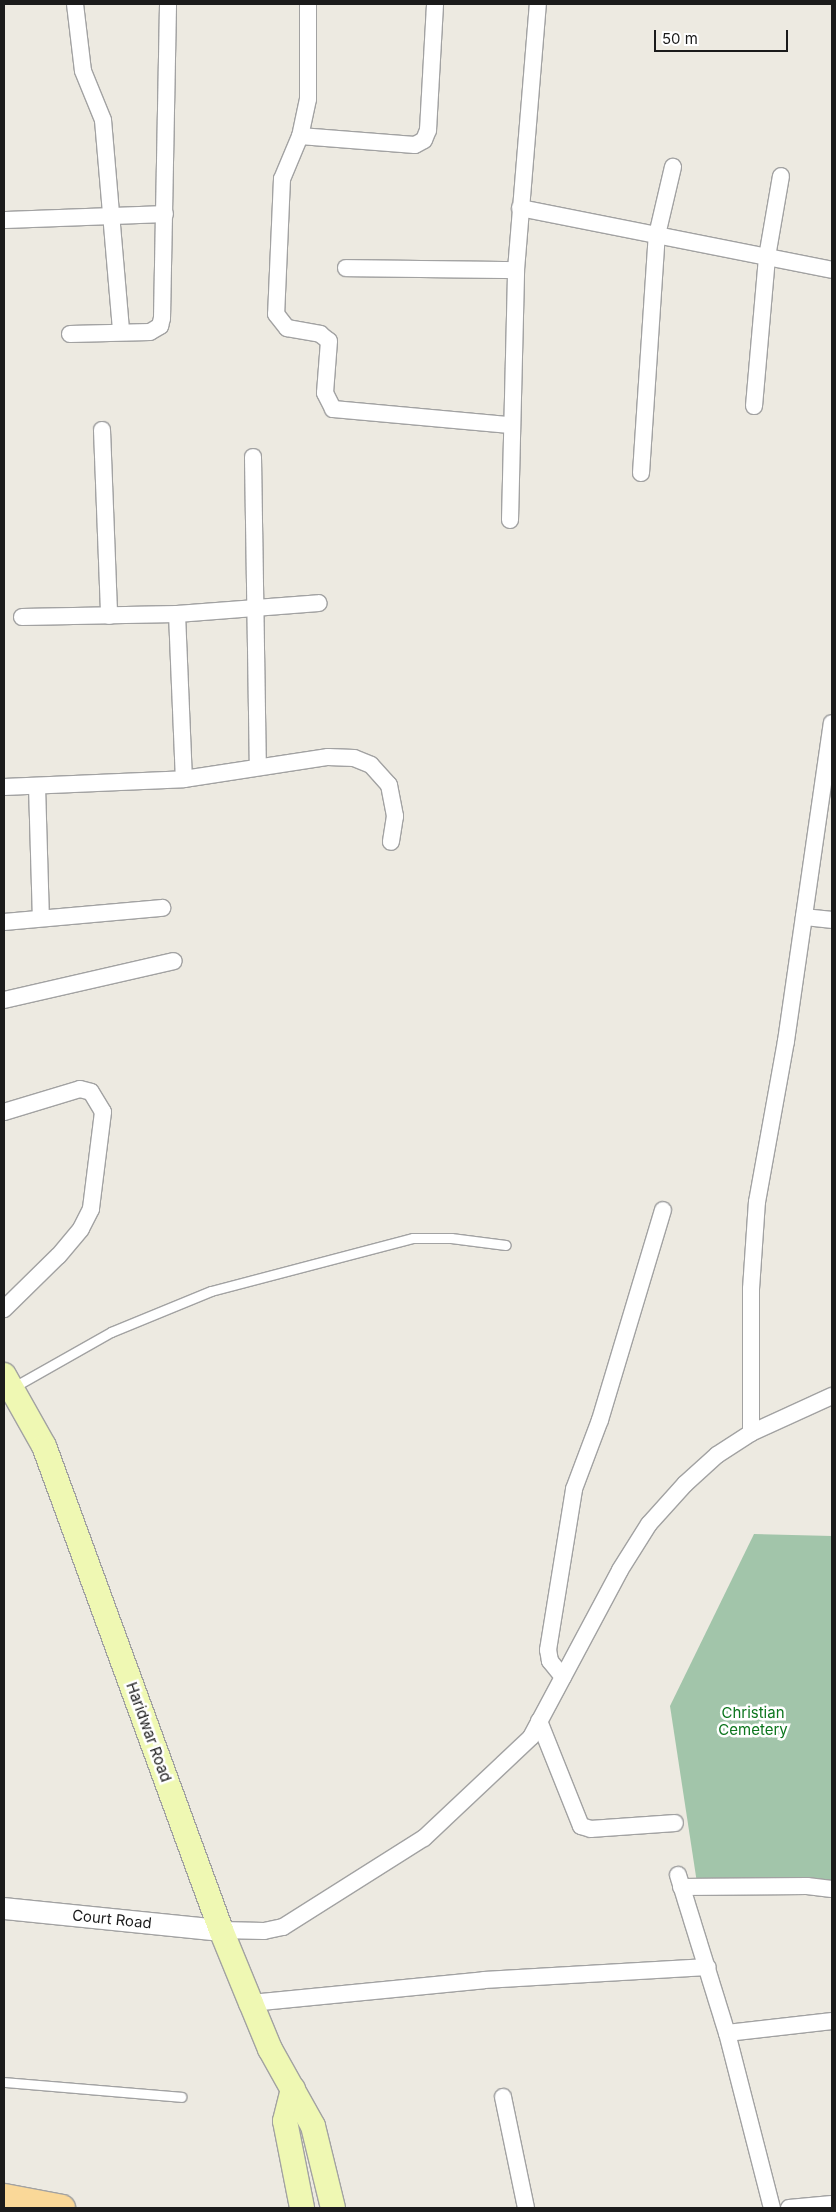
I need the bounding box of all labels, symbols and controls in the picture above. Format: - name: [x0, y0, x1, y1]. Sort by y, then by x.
- scale bar: [656, 20, 790, 52]
- text: 50 m: [662, 29, 698, 48]
- street label: Haridwar Road: [123, 1680, 175, 1784]
- park label: Christian Cemetery: [718, 1703, 788, 1738]
- street label: Court Road: [71, 1906, 153, 1932]

